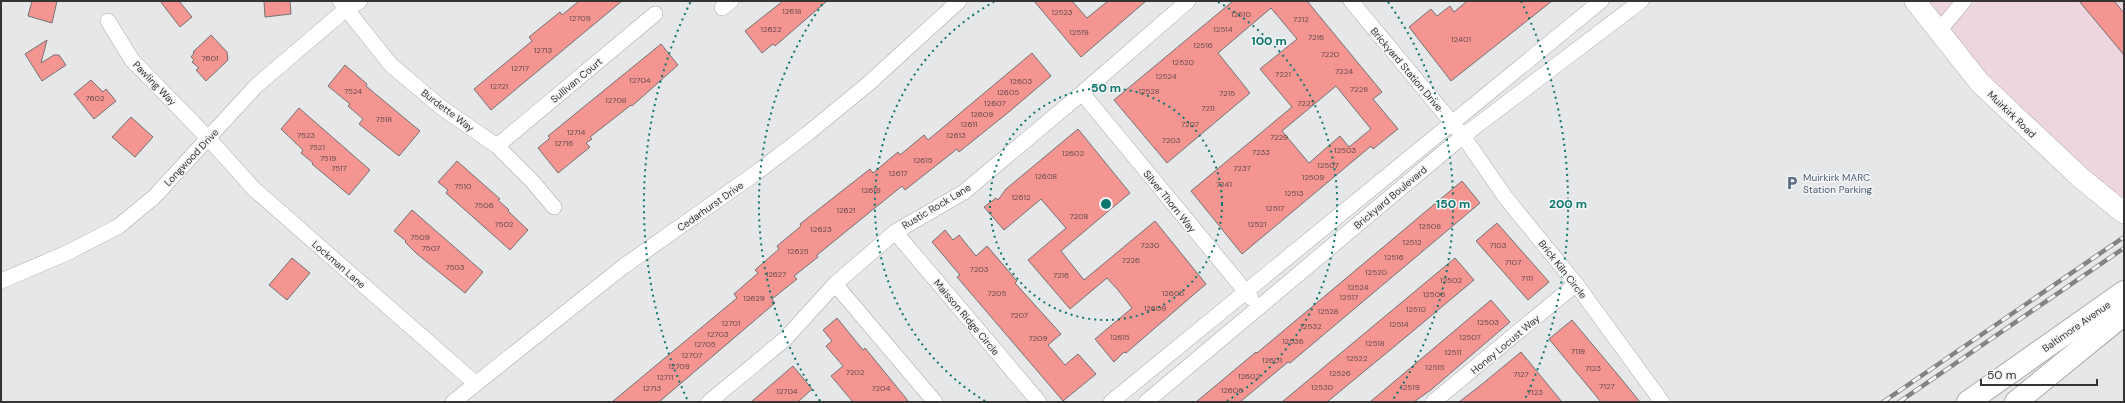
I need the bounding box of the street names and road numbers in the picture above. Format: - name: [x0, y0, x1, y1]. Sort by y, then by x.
- street label: Brickyard Station Drive: [1368, 25, 1446, 114]
- street label: Sullivan Court: [548, 55, 605, 106]
- street label: Pawling Way: [130, 58, 179, 109]
- street label: Burdette Way: [419, 86, 477, 135]
- street label: Muirkirk Road: [1985, 88, 2039, 141]
- street label: Longwood Drive: [161, 126, 222, 189]
- street label: Brickyard Boulevard: [1351, 163, 1430, 232]
- street label: Silver Thorn Way: [1140, 167, 1199, 236]
- street label: Cedarhurst Drive: [674, 178, 746, 234]
- street label: Rustic Rock Lane: [899, 181, 973, 232]
- street label: Brick Kiln Circle: [1536, 237, 1590, 302]
- street label: Lockman Lane: [309, 238, 368, 291]
- street label: Maisson Ridge Circle: [931, 276, 1003, 358]
- street label: Baltimore Avenue: [2040, 298, 2113, 355]
- street label: Honey Locust Way: [1468, 311, 1543, 377]

